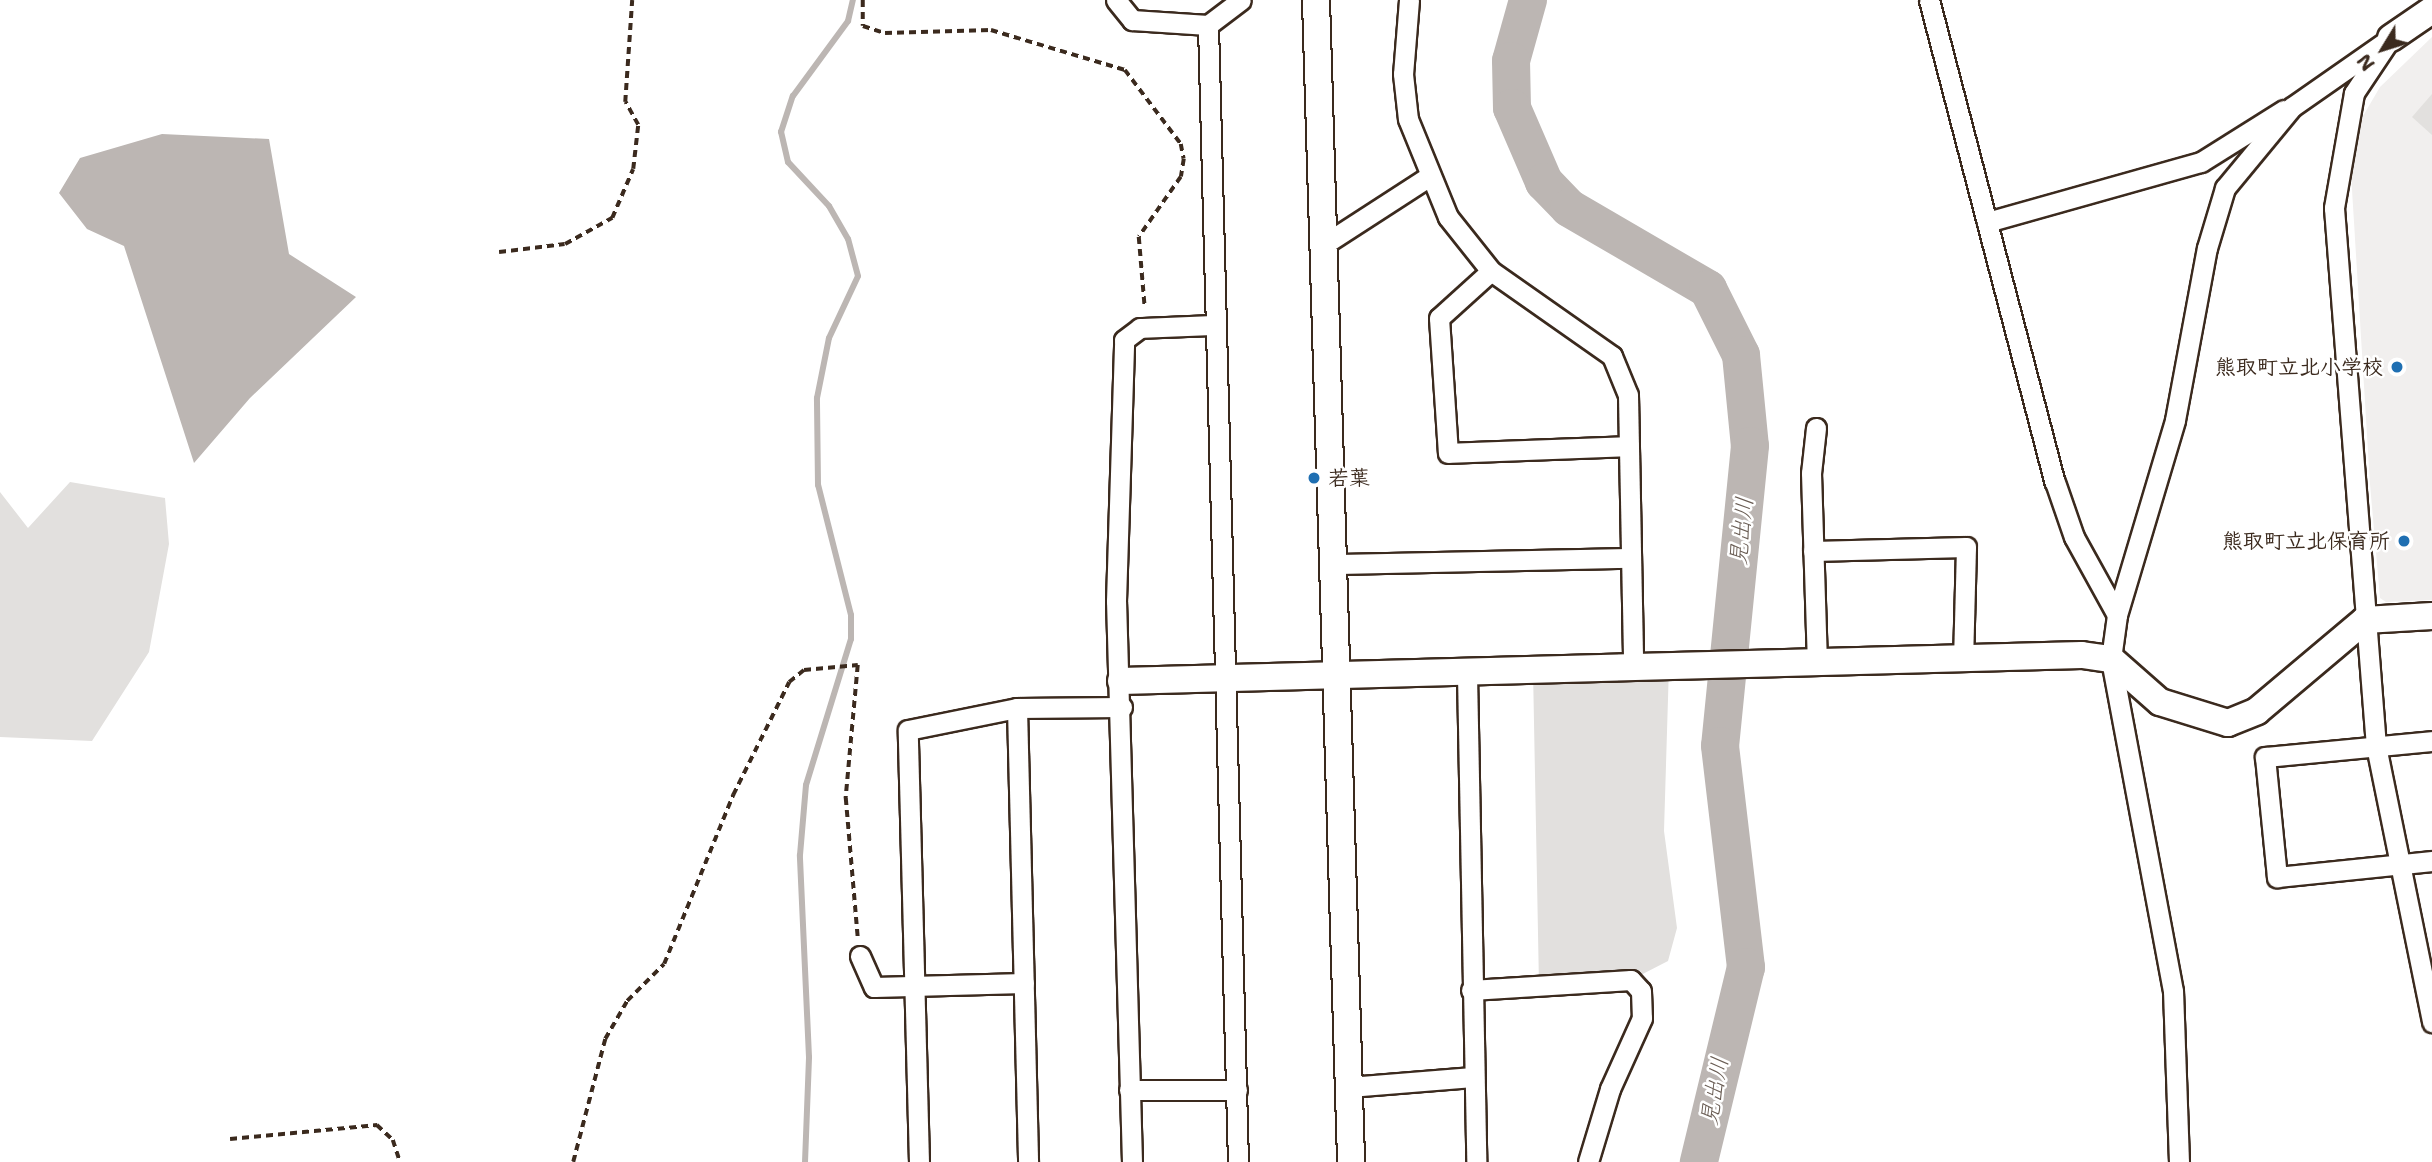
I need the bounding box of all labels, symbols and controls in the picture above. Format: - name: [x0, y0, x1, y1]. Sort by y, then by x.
- north arrow: [2348, 14, 2418, 84]
- text: N: [2352, 49, 2381, 76]
- place label: 熊取町立北小学校: [2215, 354, 2383, 380]
- marker: 熊取町立北小学校: [2389, 359, 2405, 375]
- place label: 若葉: [1328, 465, 1370, 491]
- marker: 若葉: [1306, 470, 1322, 486]
- water label: 見出川: [1724, 495, 1758, 567]
- place label: 熊取町立北保育所: [2222, 528, 2390, 554]
- marker: 熊取町立北保育所: [2396, 533, 2412, 549]
- water label: 見出川: [1694, 1055, 1734, 1127]

